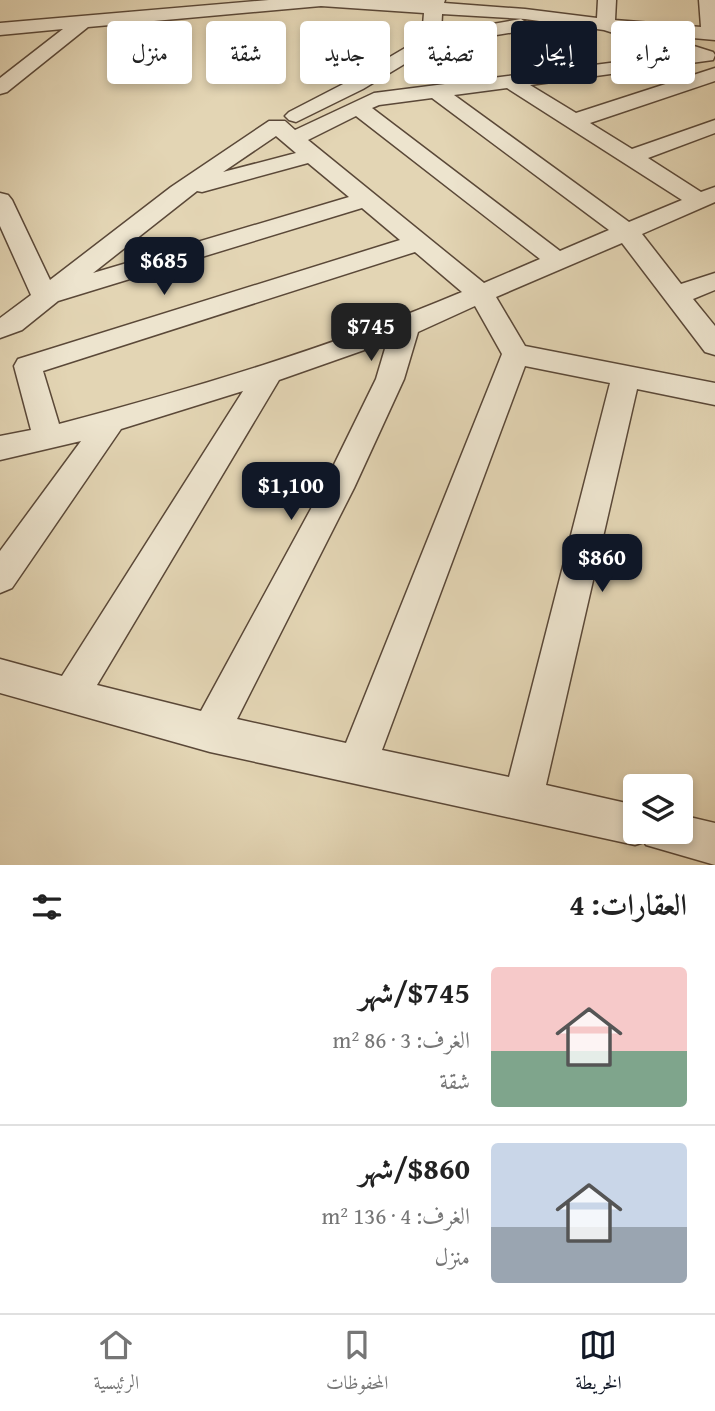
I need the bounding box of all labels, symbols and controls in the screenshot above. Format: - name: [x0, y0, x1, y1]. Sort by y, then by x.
- chip: منزل: [107, 21, 192, 84]
- chip: شقة: [206, 21, 286, 84]
- chip: جديد: [300, 21, 390, 84]
- chip: تصفية: [404, 21, 497, 84]
- chip: إيجار: [511, 21, 597, 84]
- chip: شراء: [611, 21, 695, 84]
- pin: $685: [123, 238, 205, 297]
- text: $685: [140, 243, 188, 276]
- pin: $745: [330, 304, 412, 363]
- text: $745: [347, 309, 395, 342]
- pin: $1,100: [234, 462, 348, 522]
- text: $1,100: [258, 468, 324, 501]
- pin: $860: [561, 534, 643, 594]
- text: $860: [578, 540, 626, 573]
- map controls: [623, 774, 693, 844]
- button: layers: [623, 774, 693, 844]
- text: العقارات: 4: [569, 882, 687, 926]
- icon: filters: [28, 888, 66, 926]
- text: $745/شهر: [359, 970, 470, 1014]
- icon: home: [547, 995, 631, 1079]
- text: الغرف: 3 · 86 m²: [333, 1023, 470, 1056]
- text: شقة: [440, 1064, 470, 1097]
- text: $860/شهر: [359, 1146, 470, 1190]
- icon: home: [547, 1171, 631, 1255]
- text: الغرف: 4 · 136 m²: [322, 1199, 470, 1232]
- text: منزل: [435, 1240, 470, 1273]
- tab: الرئيسية: [93, 1326, 139, 1401]
- tab: المحفوظات: [326, 1326, 389, 1401]
- tab: الخريطة: [575, 1326, 622, 1401]

